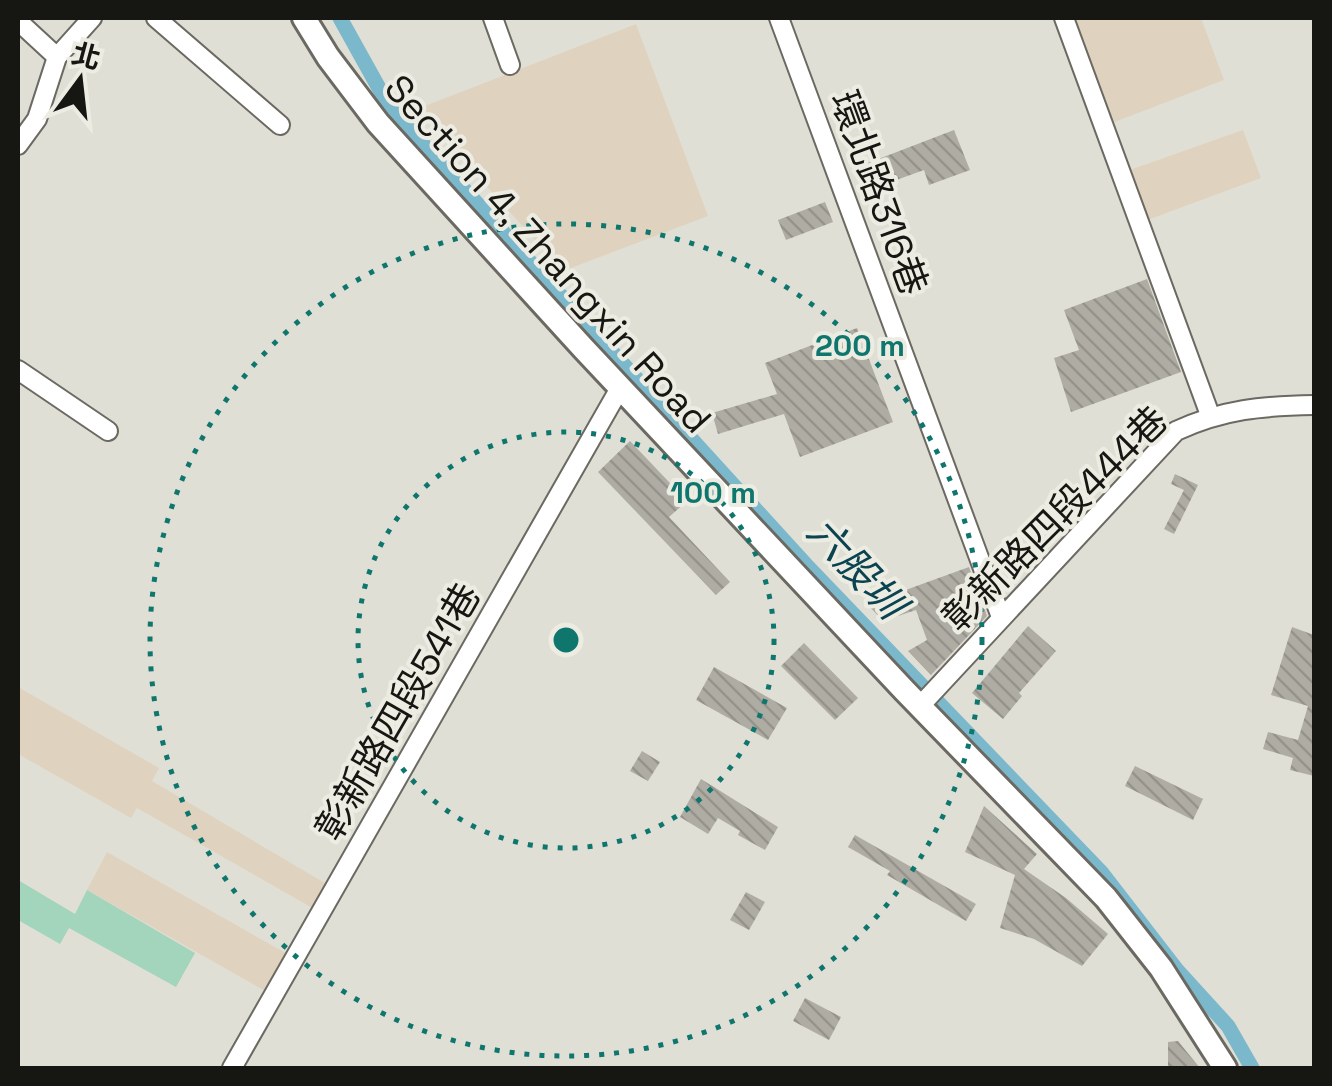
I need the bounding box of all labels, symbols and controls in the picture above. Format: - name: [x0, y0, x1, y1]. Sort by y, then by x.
- north arrow: [30, 30, 130, 130]
- text: 北: [68, 35, 105, 77]
- street label: Section 4, Zhangxin Road: [374, 65, 722, 443]
- street label: 環北路316巷: [820, 84, 938, 302]
- text: 200 m: [815, 326, 905, 365]
- street label: 彰新路四段444巷: [932, 396, 1178, 642]
- text: 100 m: [670, 473, 756, 512]
- water label: 六股圳: [796, 507, 919, 633]
- street label: 彰新路四段541巷: [305, 575, 491, 849]
- centre of rings: [548, 622, 584, 658]

